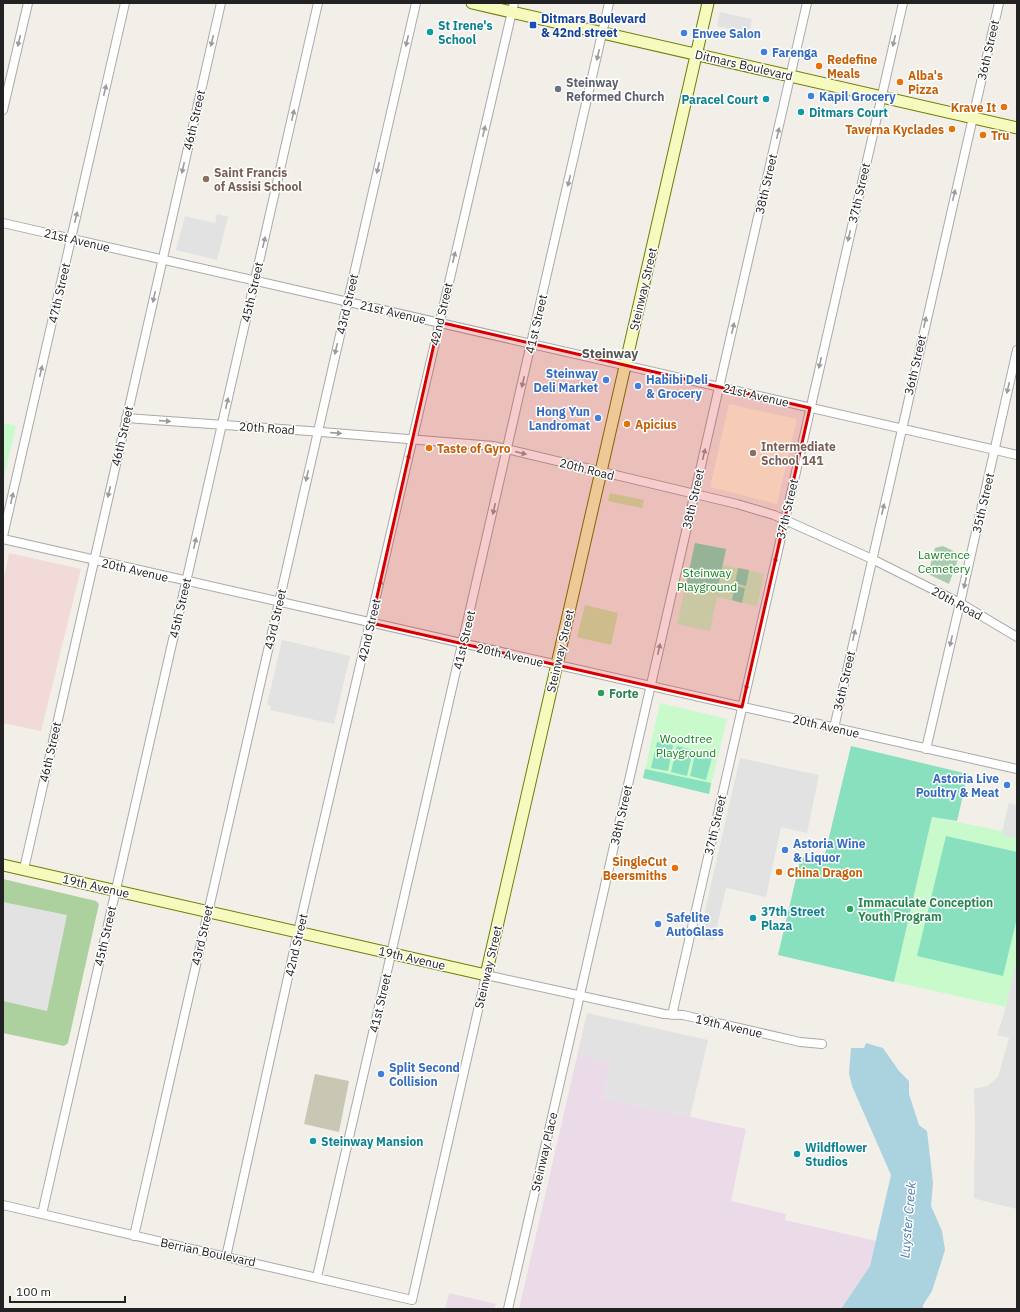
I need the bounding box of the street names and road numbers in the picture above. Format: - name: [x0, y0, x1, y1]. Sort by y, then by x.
- street label: 36th Street: [974, 19, 1002, 81]
- street label: Ditmars Boulevard: [694, 46, 794, 84]
- street label: 46th Street: [180, 89, 208, 151]
- street label: 38th Street: [752, 153, 780, 215]
- street label: 37th Street: [845, 162, 873, 224]
- street label: 21st Avenue: [43, 225, 112, 255]
- street label: Steinway Street: [626, 246, 660, 332]
- street label: 45th Street: [238, 261, 266, 323]
- street label: 47th Street: [45, 262, 73, 324]
- street label: 43rd Street: [333, 272, 361, 336]
- street label: 42nd Street: [427, 281, 455, 347]
- street label: 41st Street: [522, 293, 550, 355]
- street label: 21st Avenue: [359, 297, 428, 327]
- street label: 36th Street: [901, 334, 929, 396]
- street label: 21st Avenue: [722, 380, 791, 410]
- street label: 46th Street: [108, 405, 136, 467]
- street label: 20th Road: [239, 419, 295, 437]
- street label: 20th Road: [558, 455, 616, 483]
- street label: 38th Street: [679, 468, 707, 530]
- street label: 35th Street: [969, 472, 997, 534]
- street label: 37th Street: [773, 478, 801, 540]
- street label: 20th Avenue: [100, 555, 170, 585]
- street label: 45th Street: [166, 577, 194, 639]
- street label: 20th Road: [929, 583, 985, 623]
- street label: 43rd Street: [261, 587, 289, 651]
- street label: 42nd Street: [355, 597, 383, 663]
- street label: Steinway Street: [543, 608, 577, 694]
- street label: 41st Street: [450, 609, 478, 671]
- street label: 20th Avenue: [475, 640, 545, 670]
- street label: 36th Street: [830, 650, 858, 712]
- street label: 20th Avenue: [791, 711, 861, 741]
- street label: 46th Street: [36, 721, 64, 783]
- street label: 38th Street: [607, 784, 635, 846]
- street label: 37th Street: [701, 794, 729, 856]
- street label: 19th Avenue: [61, 871, 131, 901]
- street label: 43rd Street: [188, 903, 216, 967]
- street label: 45th Street: [91, 905, 119, 967]
- street label: 42nd Street: [282, 912, 310, 978]
- street label: Steinway Street: [471, 924, 505, 1010]
- street label: 19th Avenue: [377, 943, 447, 973]
- street label: 41st Street: [366, 972, 394, 1034]
- street label: 19th Avenue: [694, 1011, 764, 1041]
- street label: Steinway Place: [528, 1110, 561, 1193]
- street label: Berrian Boulevard: [159, 1235, 257, 1269]

